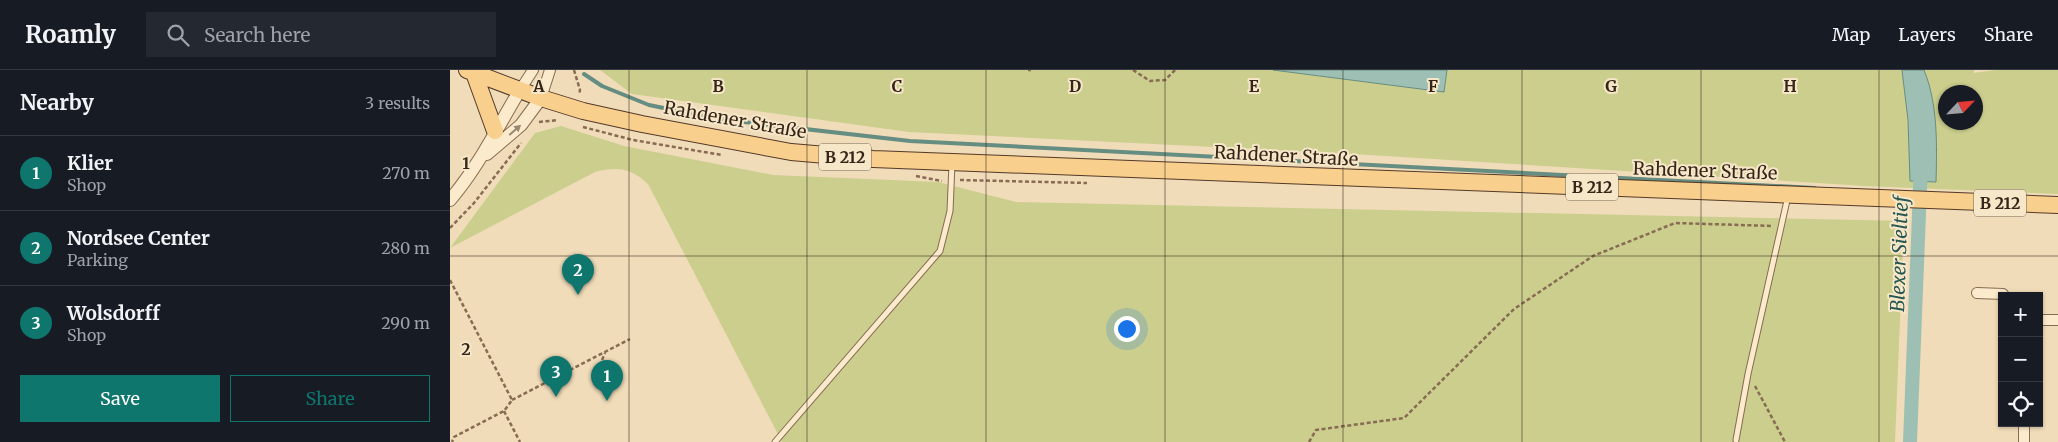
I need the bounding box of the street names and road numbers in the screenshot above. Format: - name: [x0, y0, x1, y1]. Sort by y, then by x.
- street label: Rahdener Straße: [662, 96, 808, 143]
- street label: Rahdener Straße: [1213, 140, 1359, 171]
- road number: B 212: [819, 144, 871, 170]
- street label: Rahdener Straße: [1632, 156, 1778, 185]
- road number: B 212: [1566, 174, 1618, 200]
- road number: B 212: [1974, 190, 2026, 216]

